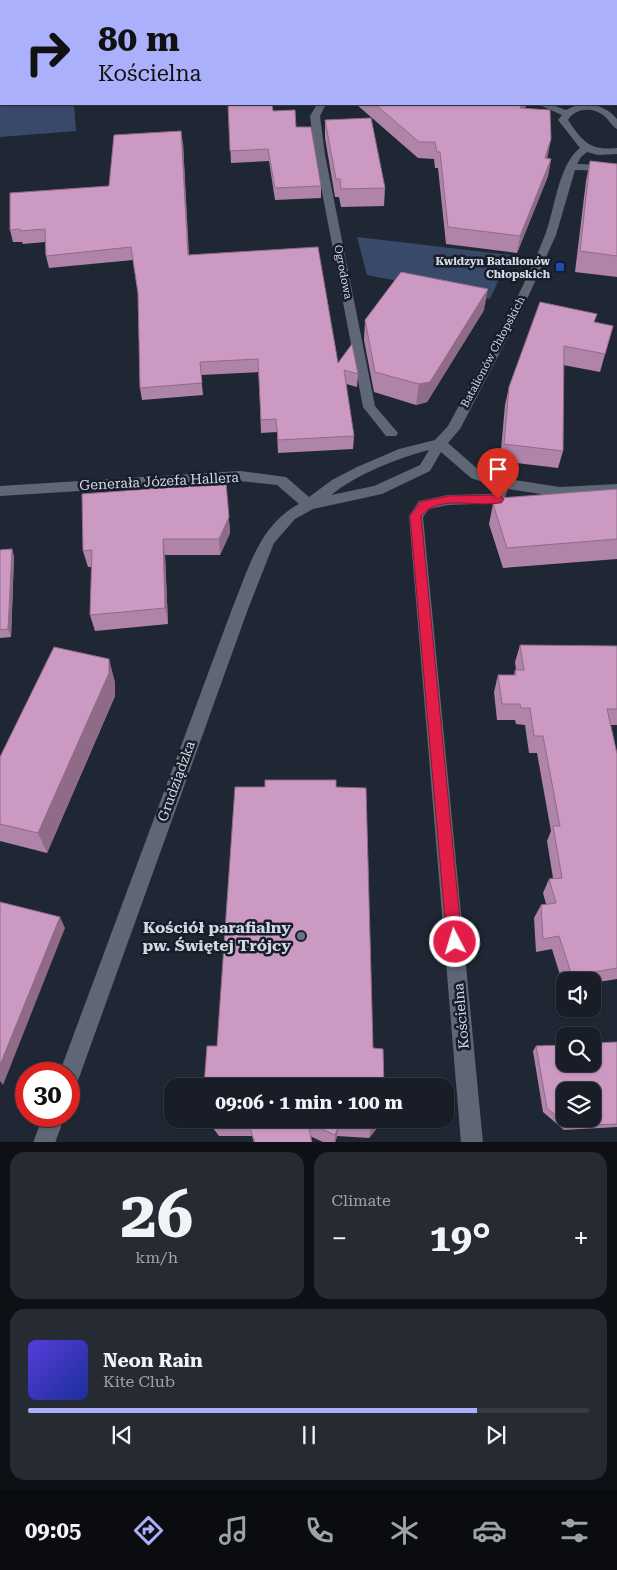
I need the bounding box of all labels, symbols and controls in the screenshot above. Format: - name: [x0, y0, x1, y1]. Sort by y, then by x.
- text: 80 m: [98, 19, 180, 60]
- icon: right: [15, 20, 80, 85]
- text: Kościelna: [98, 61, 202, 86]
- street label: Ogrodowa: [331, 244, 355, 300]
- place label: Kwidzyn Batalionów Chłopskich: [436, 255, 551, 281]
- marker: Kwidzyn Batalionów Chłopskich: [554, 261, 566, 273]
- street label: Batalionów Chłopskich: [458, 294, 528, 410]
- pin: [477, 448, 519, 499]
- icon: arrive: [484, 455, 512, 483]
- street label: Generała Józefa Hallera: [79, 469, 240, 493]
- street label: Grudziądzka: [154, 738, 198, 823]
- position arrow: [428, 915, 480, 967]
- place label: Kościół parafialny pw. Świętej Trójcy: [143, 918, 291, 955]
- marker: Kościół parafialny pw. Świętej Trójcy: [295, 930, 307, 942]
- map controls: [556, 972, 601, 1127]
- button: sound: [556, 972, 601, 1017]
- street label: Kościelna: [450, 982, 472, 1050]
- button: search: [556, 1027, 601, 1072]
- speed limit sign: 30: [15, 1062, 80, 1127]
- button: layers: [556, 1082, 601, 1127]
- text: 09:06 · 1 min · 100 m: [215, 1091, 403, 1114]
- text: 26: [120, 1177, 193, 1253]
- text: Climate: [332, 1191, 391, 1210]
- text: 19°: [430, 1216, 491, 1260]
- text: −: [332, 1222, 347, 1255]
- text: +: [573, 1222, 589, 1255]
- text: km/h: [135, 1248, 178, 1267]
- text: Neon Rain: [103, 1349, 203, 1372]
- text: Kite Club: [103, 1372, 175, 1391]
- icon: previous: [108, 1421, 136, 1449]
- icon: pause: [295, 1421, 323, 1449]
- icon: next: [482, 1421, 510, 1449]
- icon: directions: [131, 1513, 166, 1548]
- icon: music: [216, 1513, 251, 1548]
- icon: phone: [302, 1513, 337, 1548]
- icon: climate: [387, 1513, 422, 1548]
- icon: car: [472, 1513, 507, 1548]
- icon: filters: [557, 1513, 592, 1548]
- text: 09:05: [25, 1518, 81, 1543]

